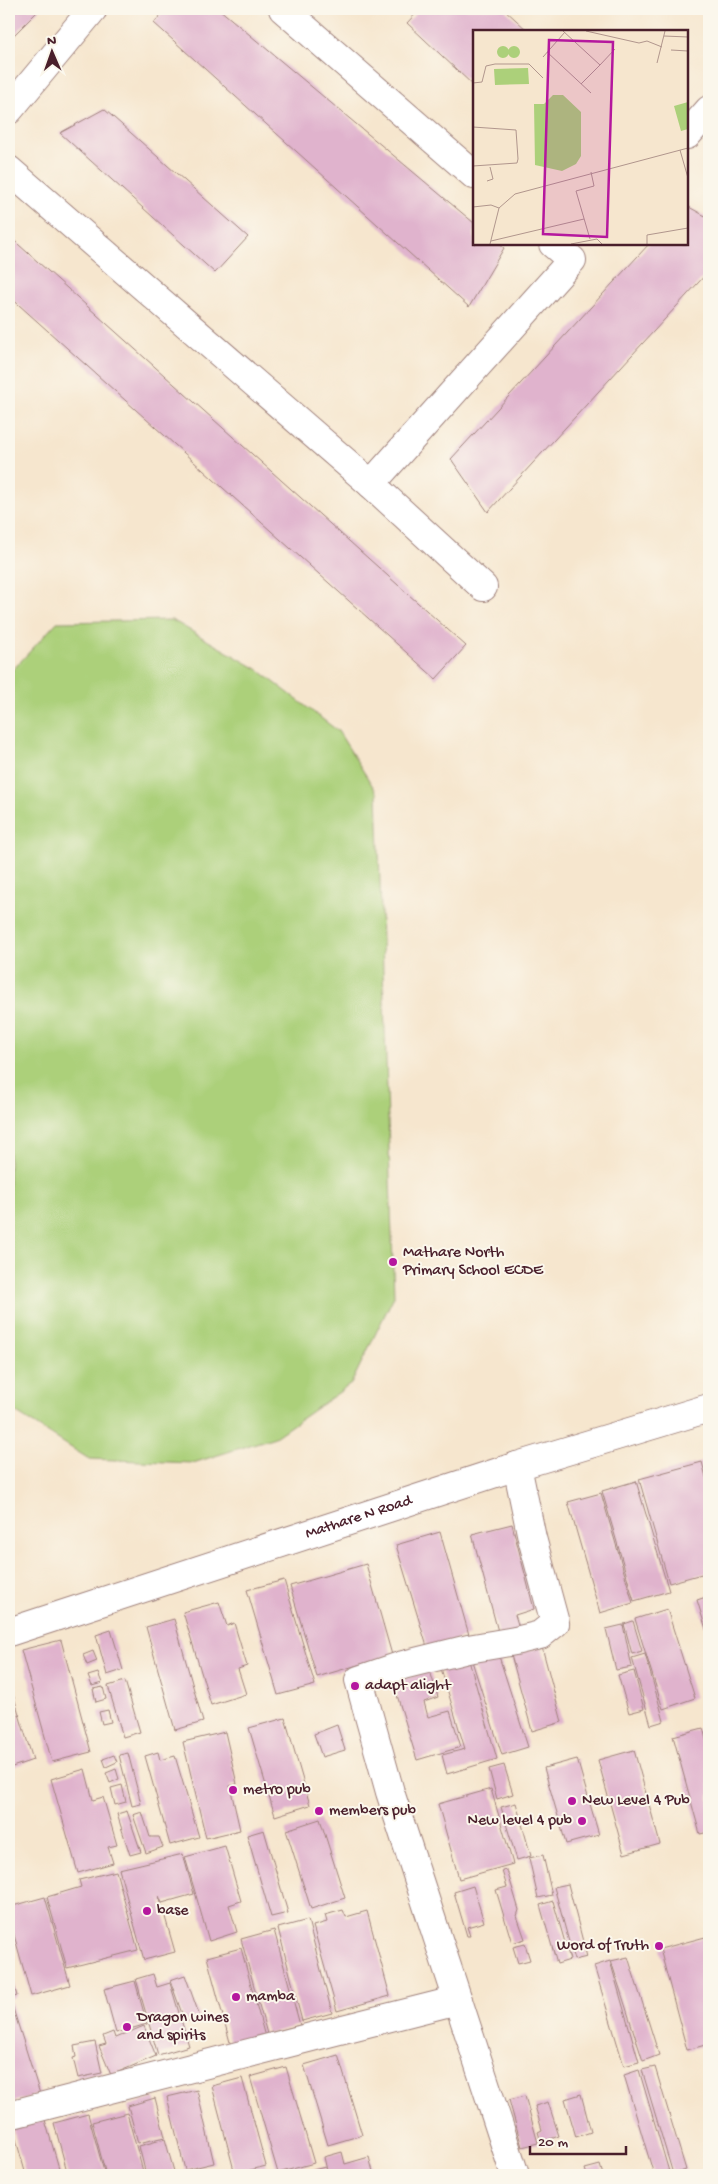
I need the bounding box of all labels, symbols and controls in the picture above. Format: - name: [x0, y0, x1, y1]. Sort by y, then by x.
- north arrow: [28, 28, 78, 78]
- inset map: [473, 30, 688, 245]
- text: N: [47, 33, 56, 50]
- place label: Mathare North Primary School ECDE: [402, 1244, 544, 1281]
- marker: Mathare North Primary School ECDE: [387, 1256, 399, 1268]
- street label: Mathare N Road: [303, 1491, 416, 1544]
- place label: adapt alight: [365, 1677, 452, 1696]
- marker: adapt alight: [349, 1680, 361, 1692]
- place label: metro pub: [243, 1781, 311, 1800]
- marker: metro pub: [227, 1784, 239, 1796]
- place label: New Level 4 Pub: [582, 1792, 690, 1811]
- marker: New Level 4 Pub: [566, 1795, 578, 1807]
- place label: members pub: [329, 1802, 416, 1821]
- marker: members pub: [313, 1805, 325, 1817]
- place label: New level 4 pub: [468, 1812, 573, 1831]
- marker: New level 4 pub: [576, 1815, 588, 1827]
- place label: base: [157, 1902, 189, 1921]
- marker: base: [141, 1905, 153, 1917]
- place label: Word of Truth: [557, 1937, 649, 1956]
- marker: Word of Truth: [653, 1940, 665, 1952]
- place label: mamba: [246, 1988, 296, 2007]
- marker: mamba: [230, 1991, 242, 2003]
- place label: Dragon wines and spirits: [136, 2009, 230, 2046]
- marker: Dragon wines and spirits: [121, 2021, 133, 2033]
- scale bar: [530, 2124, 627, 2156]
- text: 20 m: [538, 2134, 568, 2152]

